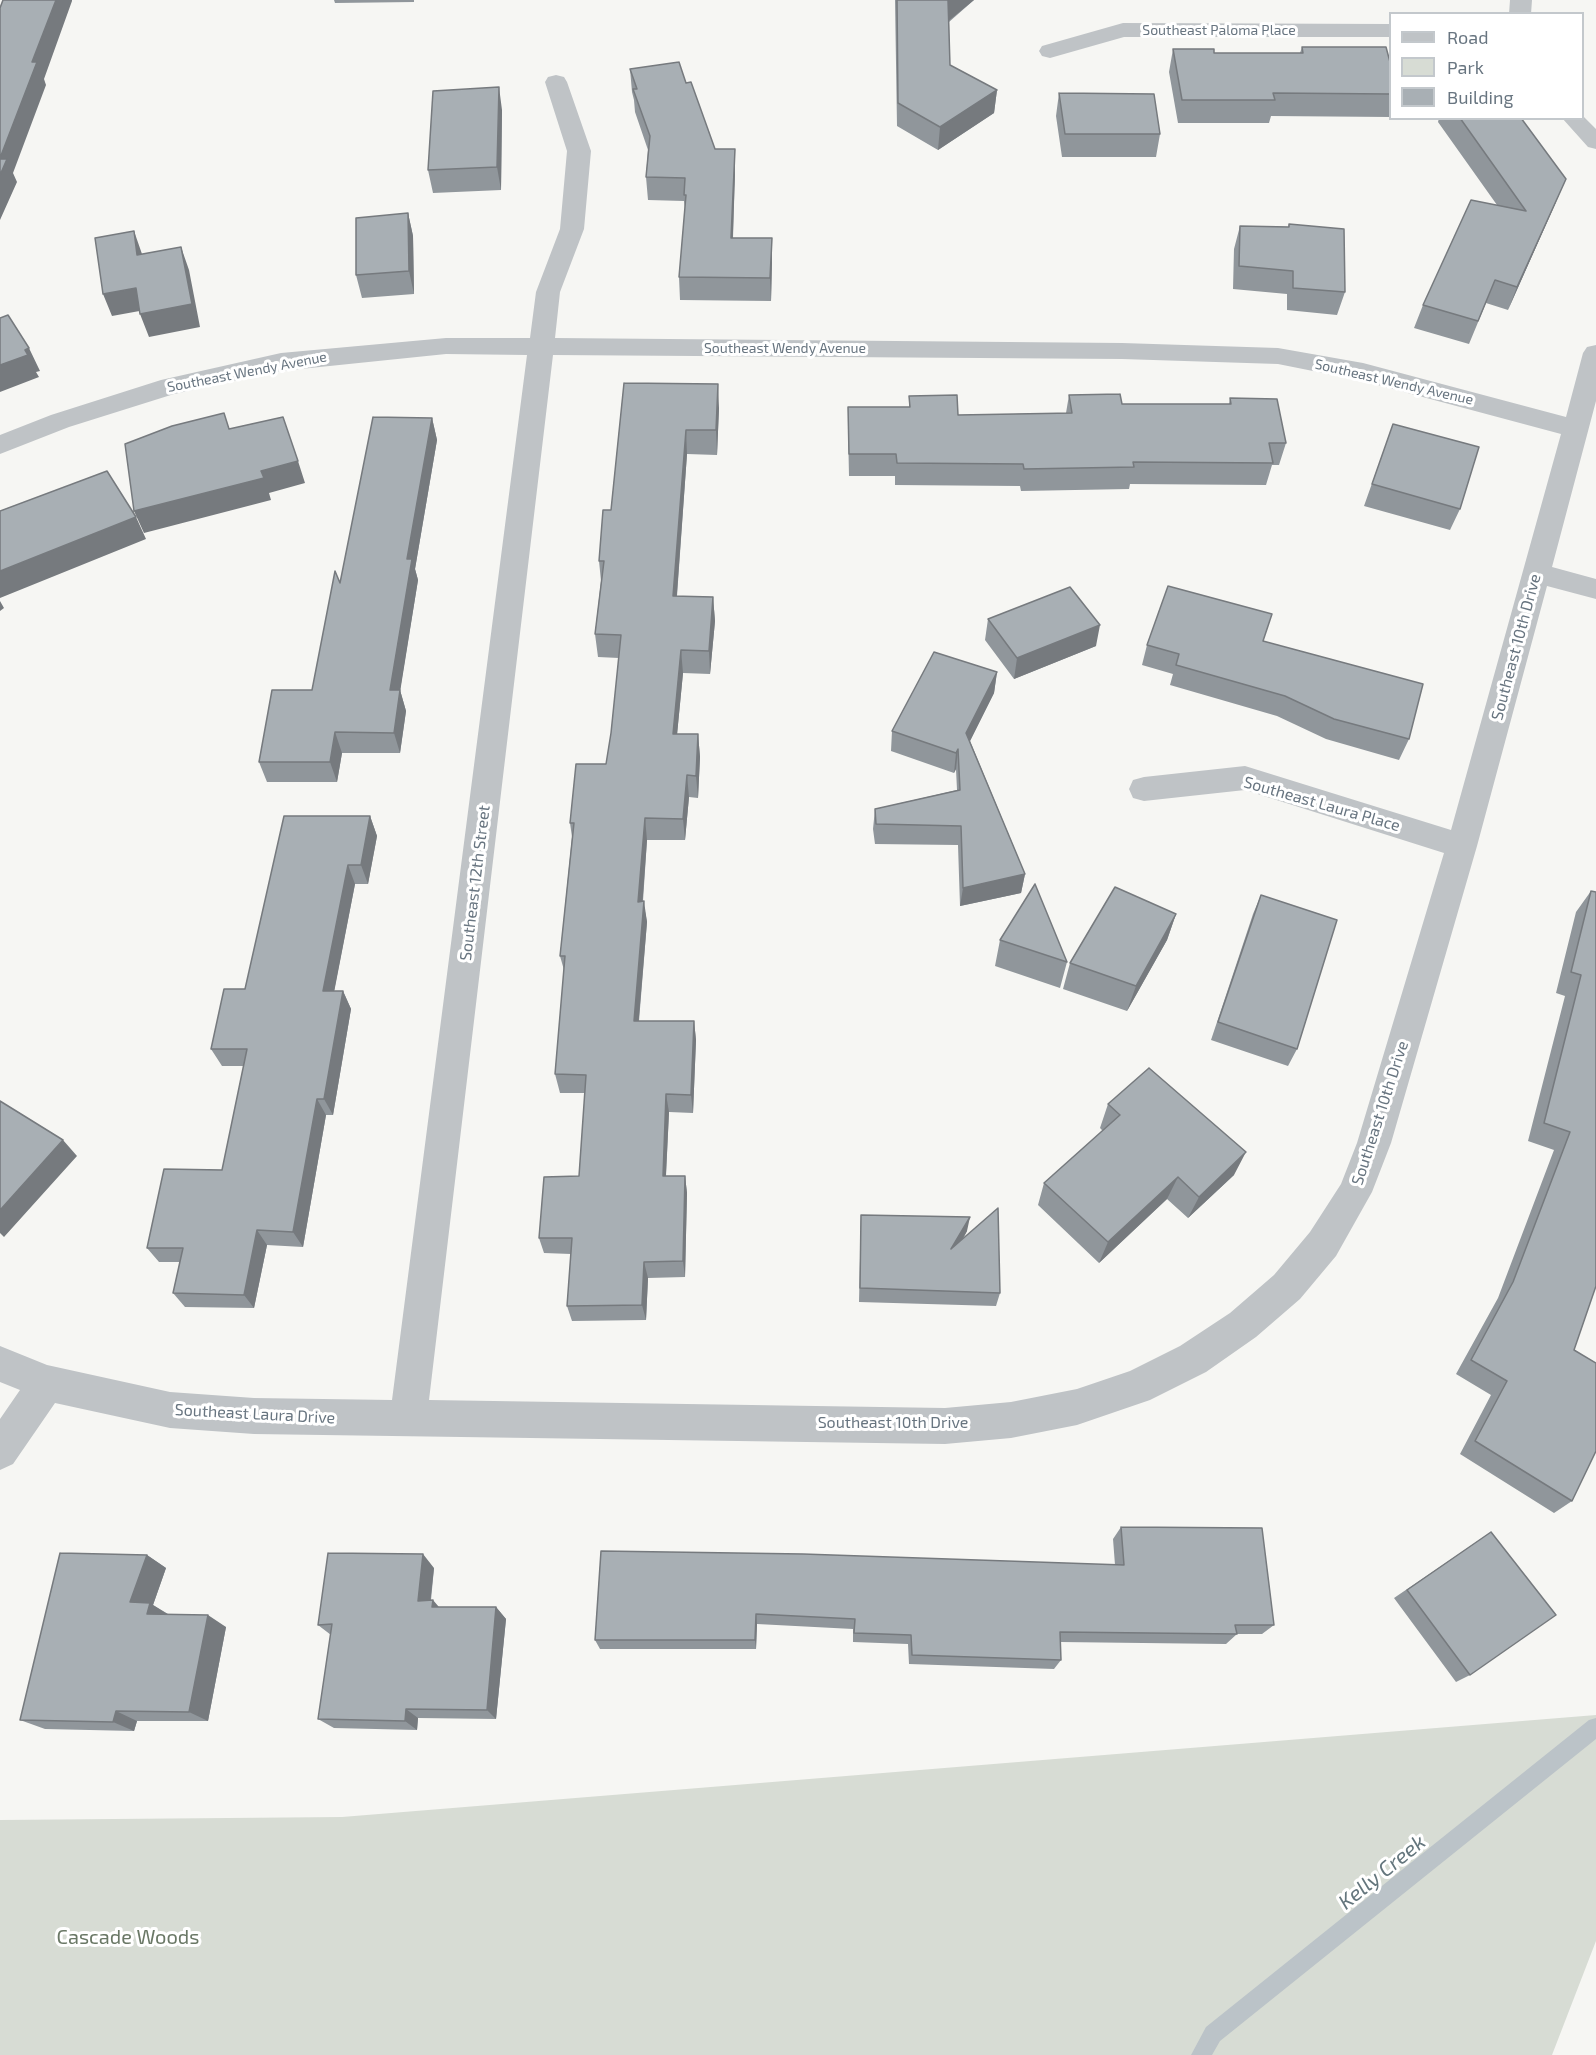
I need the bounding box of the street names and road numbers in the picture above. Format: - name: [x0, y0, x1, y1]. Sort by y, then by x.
- street label: Southeast Paloma Place: [1142, 22, 1296, 38]
- street label: Southeast Wendy Avenue: [704, 340, 866, 356]
- street label: Southeast Wendy Avenue: [166, 348, 328, 396]
- street label: Southeast Wendy Avenue: [1313, 356, 1475, 408]
- street label: Southeast 10th Drive: [1487, 572, 1545, 722]
- street label: Southeast Laura Place: [1242, 772, 1402, 836]
- street label: Southeast 12th Street: [456, 804, 494, 962]
- street label: Southeast 10th Drive: [1348, 1038, 1412, 1188]
- street label: Southeast Laura Drive: [174, 1400, 336, 1428]
- street label: Southeast 10th Drive: [818, 1413, 968, 1433]

